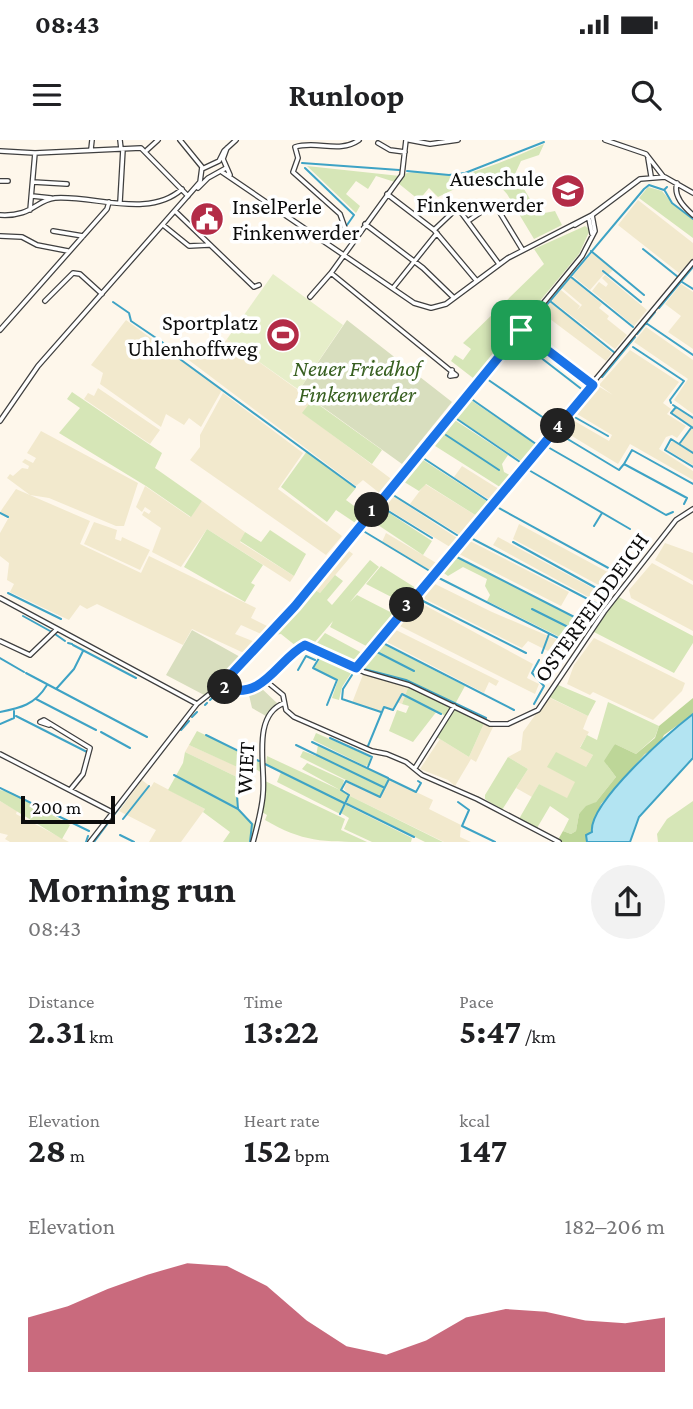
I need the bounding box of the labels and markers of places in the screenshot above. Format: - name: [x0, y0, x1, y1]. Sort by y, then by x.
- place label: Aueschule Finkenwerder: [416, 165, 544, 217]
- school or university icon: Aueschule Finkenwerder: [549, 172, 587, 210]
- place label: InselPerle Finkenwerder: [232, 193, 360, 245]
- public building icon: InselPerle Finkenwerder: [188, 200, 226, 238]
- pin: [491, 300, 551, 360]
- place label: Sportplatz Uhlenhoffweg: [127, 309, 258, 361]
- sports icon: Sportplatz Uhlenhoffweg: [264, 316, 302, 354]
- pin: 4: [540, 408, 576, 444]
- pin: 1: [354, 492, 390, 528]
- pin: 3: [390, 588, 424, 622]
- pin: 2: [208, 670, 243, 704]

